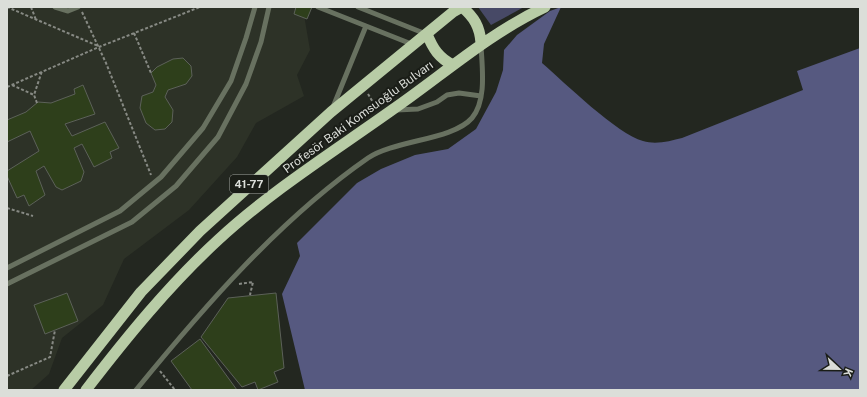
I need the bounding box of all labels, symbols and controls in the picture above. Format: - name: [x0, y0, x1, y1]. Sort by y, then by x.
- street label: Profesör Baki Komsuoğlu Bulvarı: [280, 58, 436, 176]
- road number: 41-77: [230, 175, 268, 193]
- north arrow: [819, 349, 859, 389]
- text: K: [841, 367, 855, 379]

